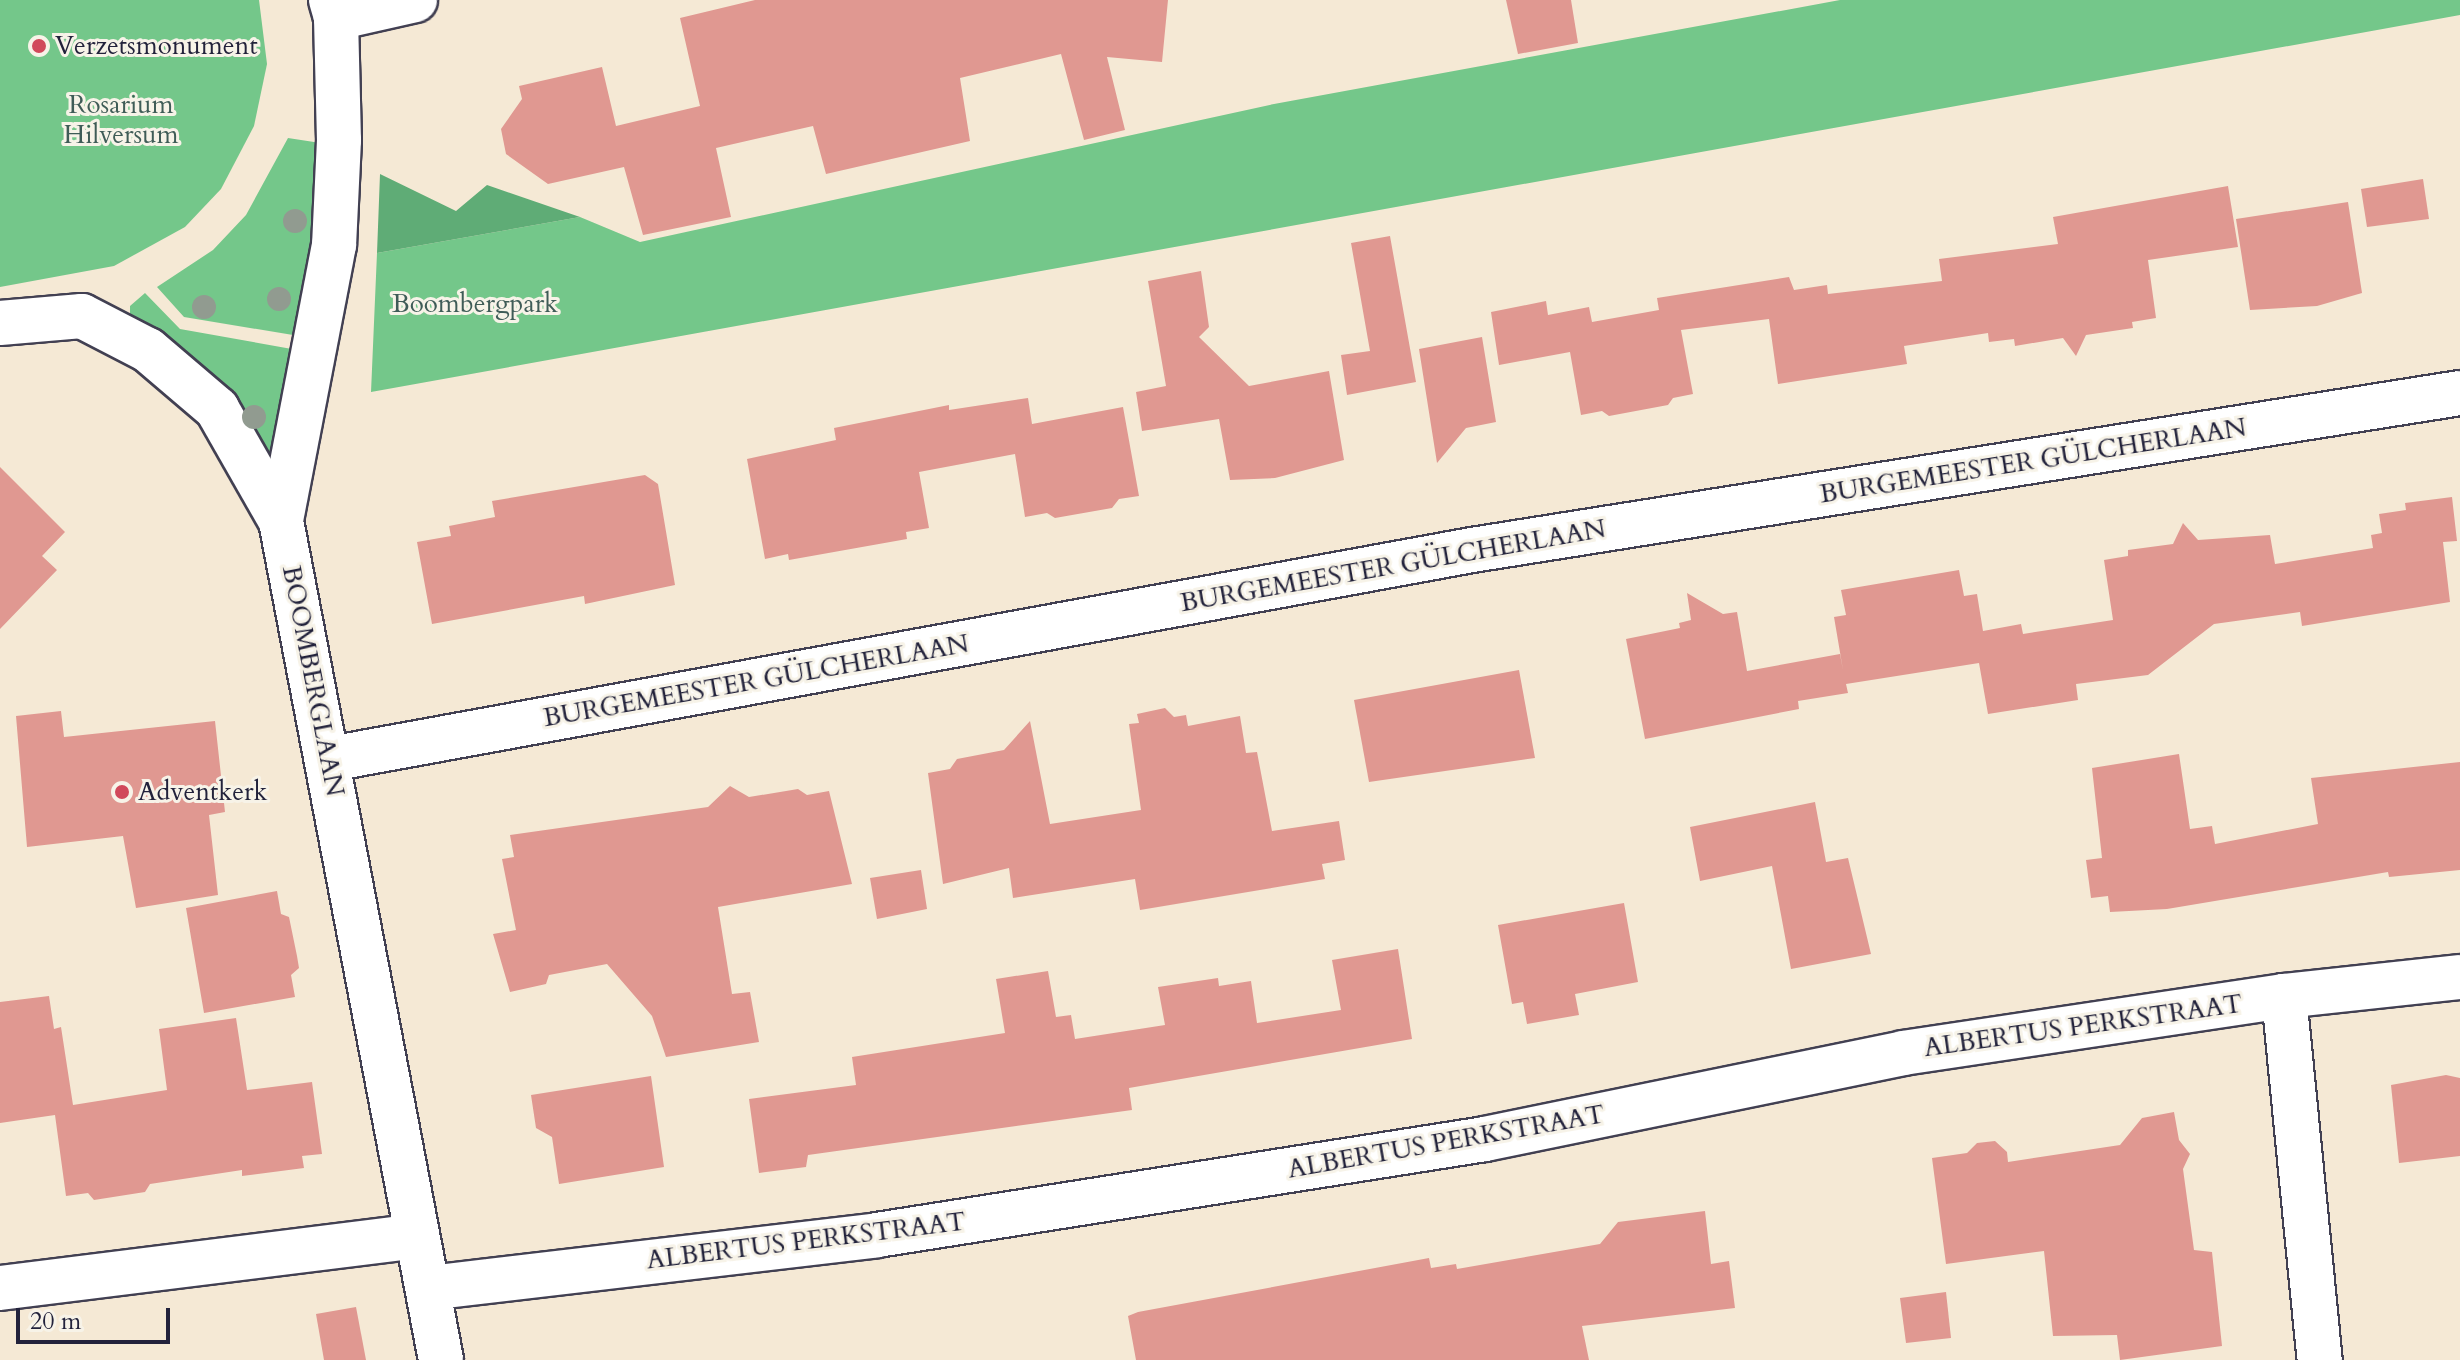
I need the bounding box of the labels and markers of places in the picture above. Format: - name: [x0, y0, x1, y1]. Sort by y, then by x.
- place label: Verzetsmonument: [55, 30, 258, 62]
- marker: Verzetsmonument: [30, 37, 48, 55]
- place label: Adventkerk: [138, 776, 267, 808]
- marker: Adventkerk: [113, 783, 131, 801]

